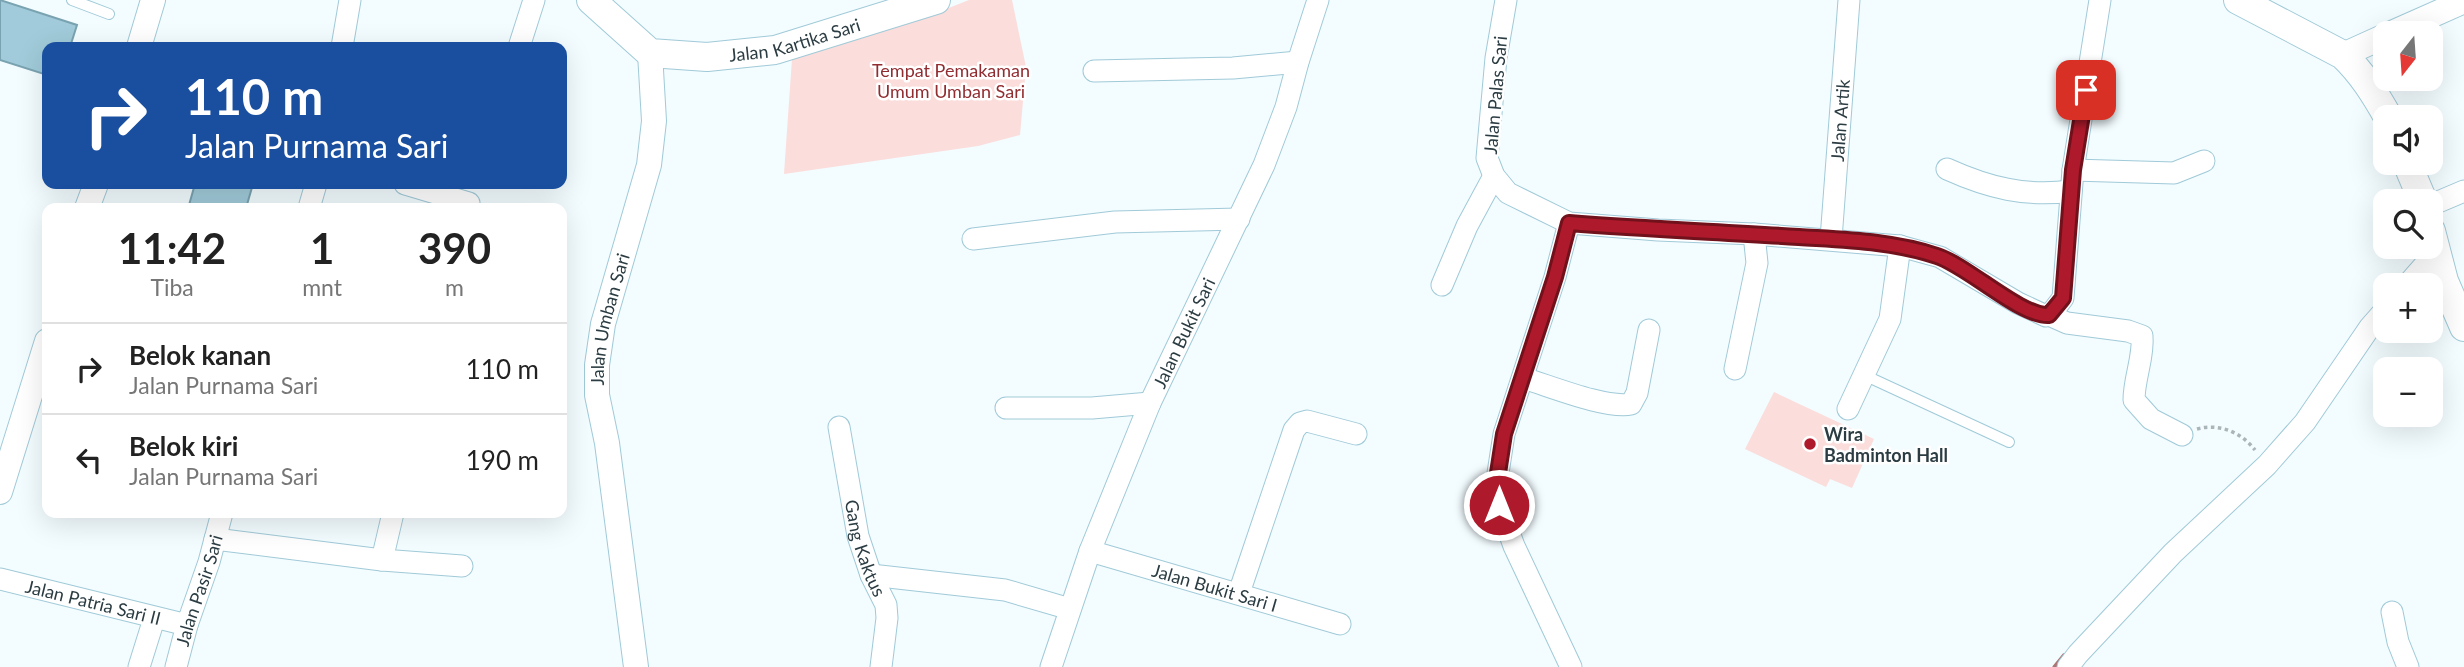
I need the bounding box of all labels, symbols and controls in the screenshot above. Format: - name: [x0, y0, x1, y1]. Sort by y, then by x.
- street label: Jalan Kartika Sari: [728, 13, 863, 66]
- north arrow: [2373, 21, 2443, 91]
- map controls: [2373, 21, 2443, 427]
- street label: Jalan Palas Sari: [1479, 35, 1511, 155]
- park label: Tempat Pemakaman Umum Umban Sari: [872, 59, 1030, 102]
- pin: [2056, 60, 2116, 120]
- text: 110 m: [185, 67, 323, 125]
- icon: right: [70, 70, 161, 161]
- icon: arrive: [2067, 71, 2105, 109]
- street label: Jalan Artik: [1826, 78, 1854, 162]
- button: sound: [2373, 105, 2443, 175]
- text: Jalan Purnama Sari: [185, 126, 448, 165]
- button: search: [2373, 189, 2443, 259]
- text: 11:42: [118, 223, 226, 273]
- text: 1: [310, 223, 334, 273]
- text: 390: [418, 223, 491, 273]
- street label: Jalan Umban Sari: [586, 251, 634, 385]
- text: Tiba: [150, 273, 194, 301]
- text: mnt: [302, 273, 342, 301]
- text: m: [445, 273, 464, 301]
- button: +: [2373, 273, 2443, 343]
- street label: Jalan Bukit Sari: [1148, 274, 1219, 391]
- text: Belok kanan: [129, 339, 271, 371]
- icon: right: [70, 350, 108, 388]
- text: 110 m: [466, 353, 539, 385]
- button: −: [2373, 357, 2443, 427]
- text: Jalan Purnama Sari: [129, 371, 318, 399]
- place label: Wira Badminton Hall: [1824, 423, 1948, 466]
- text: Belok kiri: [129, 430, 238, 462]
- marker: Wira Badminton Hall: [1802, 436, 1818, 452]
- icon: left: [70, 441, 108, 479]
- text: 190 m: [466, 444, 539, 476]
- text: Jalan Purnama Sari: [129, 462, 318, 490]
- position arrow: [1462, 468, 1536, 542]
- street label: Gang Kaktus: [841, 498, 891, 600]
- street label: Jalan Pasir Sari: [171, 532, 227, 648]
- street label: Jalan Bukit Sari I: [1150, 559, 1280, 616]
- street label: Jalan Patria Sari II: [23, 575, 163, 629]

